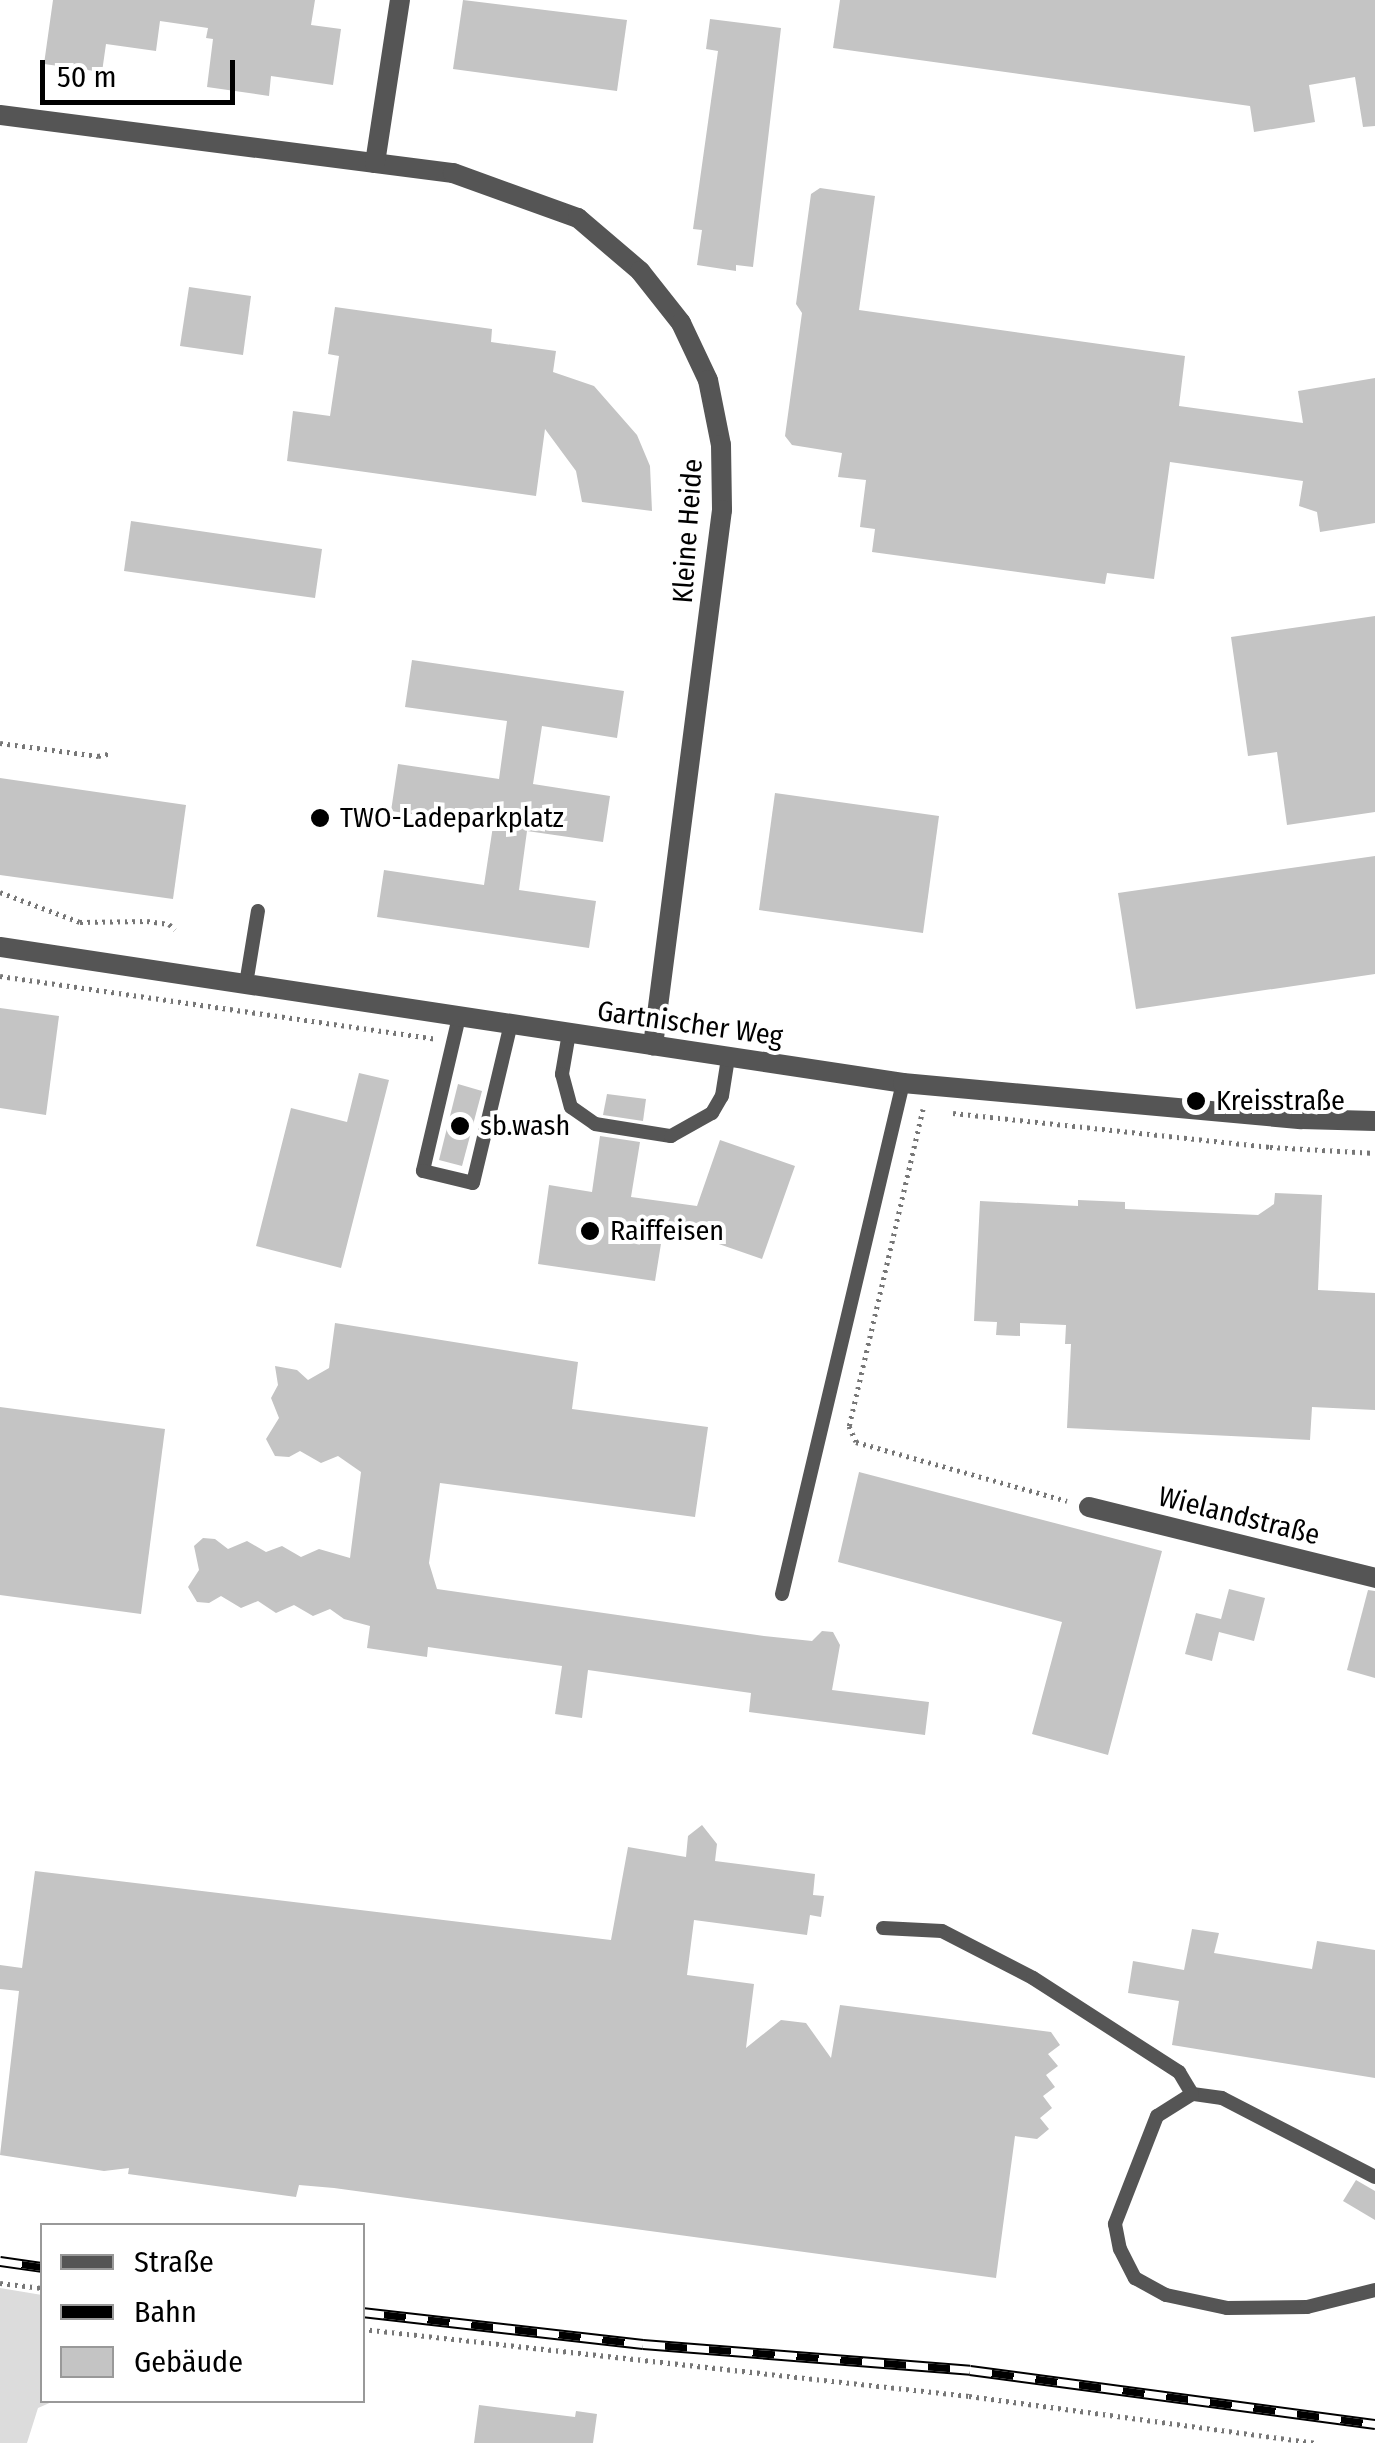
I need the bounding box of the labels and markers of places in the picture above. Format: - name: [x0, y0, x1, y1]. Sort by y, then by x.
- place label: TWO-Ladeparkplatz: [340, 801, 564, 835]
- marker: TWO-Ladeparkplatz: [309, 807, 331, 829]
- place label: Kreisstraße: [1216, 1084, 1345, 1118]
- marker: Kreisstraße: [1185, 1090, 1207, 1112]
- place label: sb.wash: [480, 1109, 570, 1143]
- marker: sb.wash: [449, 1115, 471, 1137]
- place label: Raiffeisen: [610, 1214, 724, 1248]
- marker: Raiffeisen: [579, 1220, 601, 1242]

